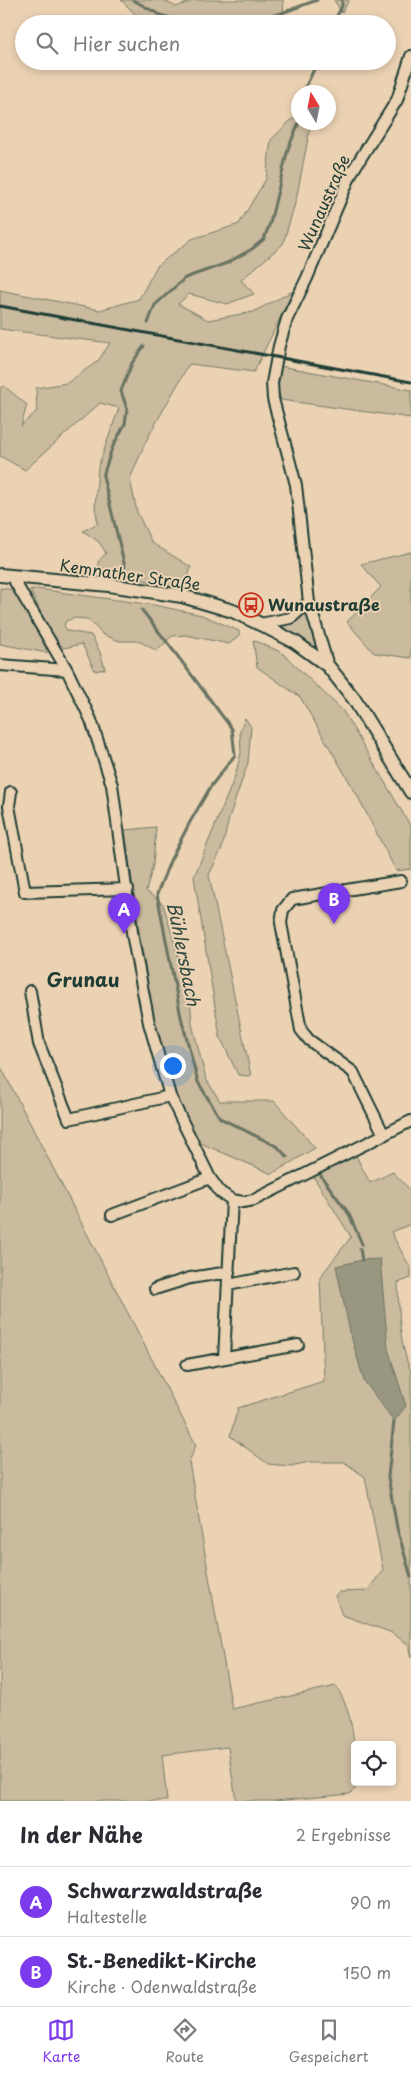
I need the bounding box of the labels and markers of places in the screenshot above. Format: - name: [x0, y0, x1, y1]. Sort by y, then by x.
- bus stop icon: Wunaustraße: [238, 592, 264, 618]
- place label: Wunaustraße: [268, 592, 380, 616]
- pin: B: [318, 883, 350, 924]
- pin: A: [108, 893, 140, 934]

